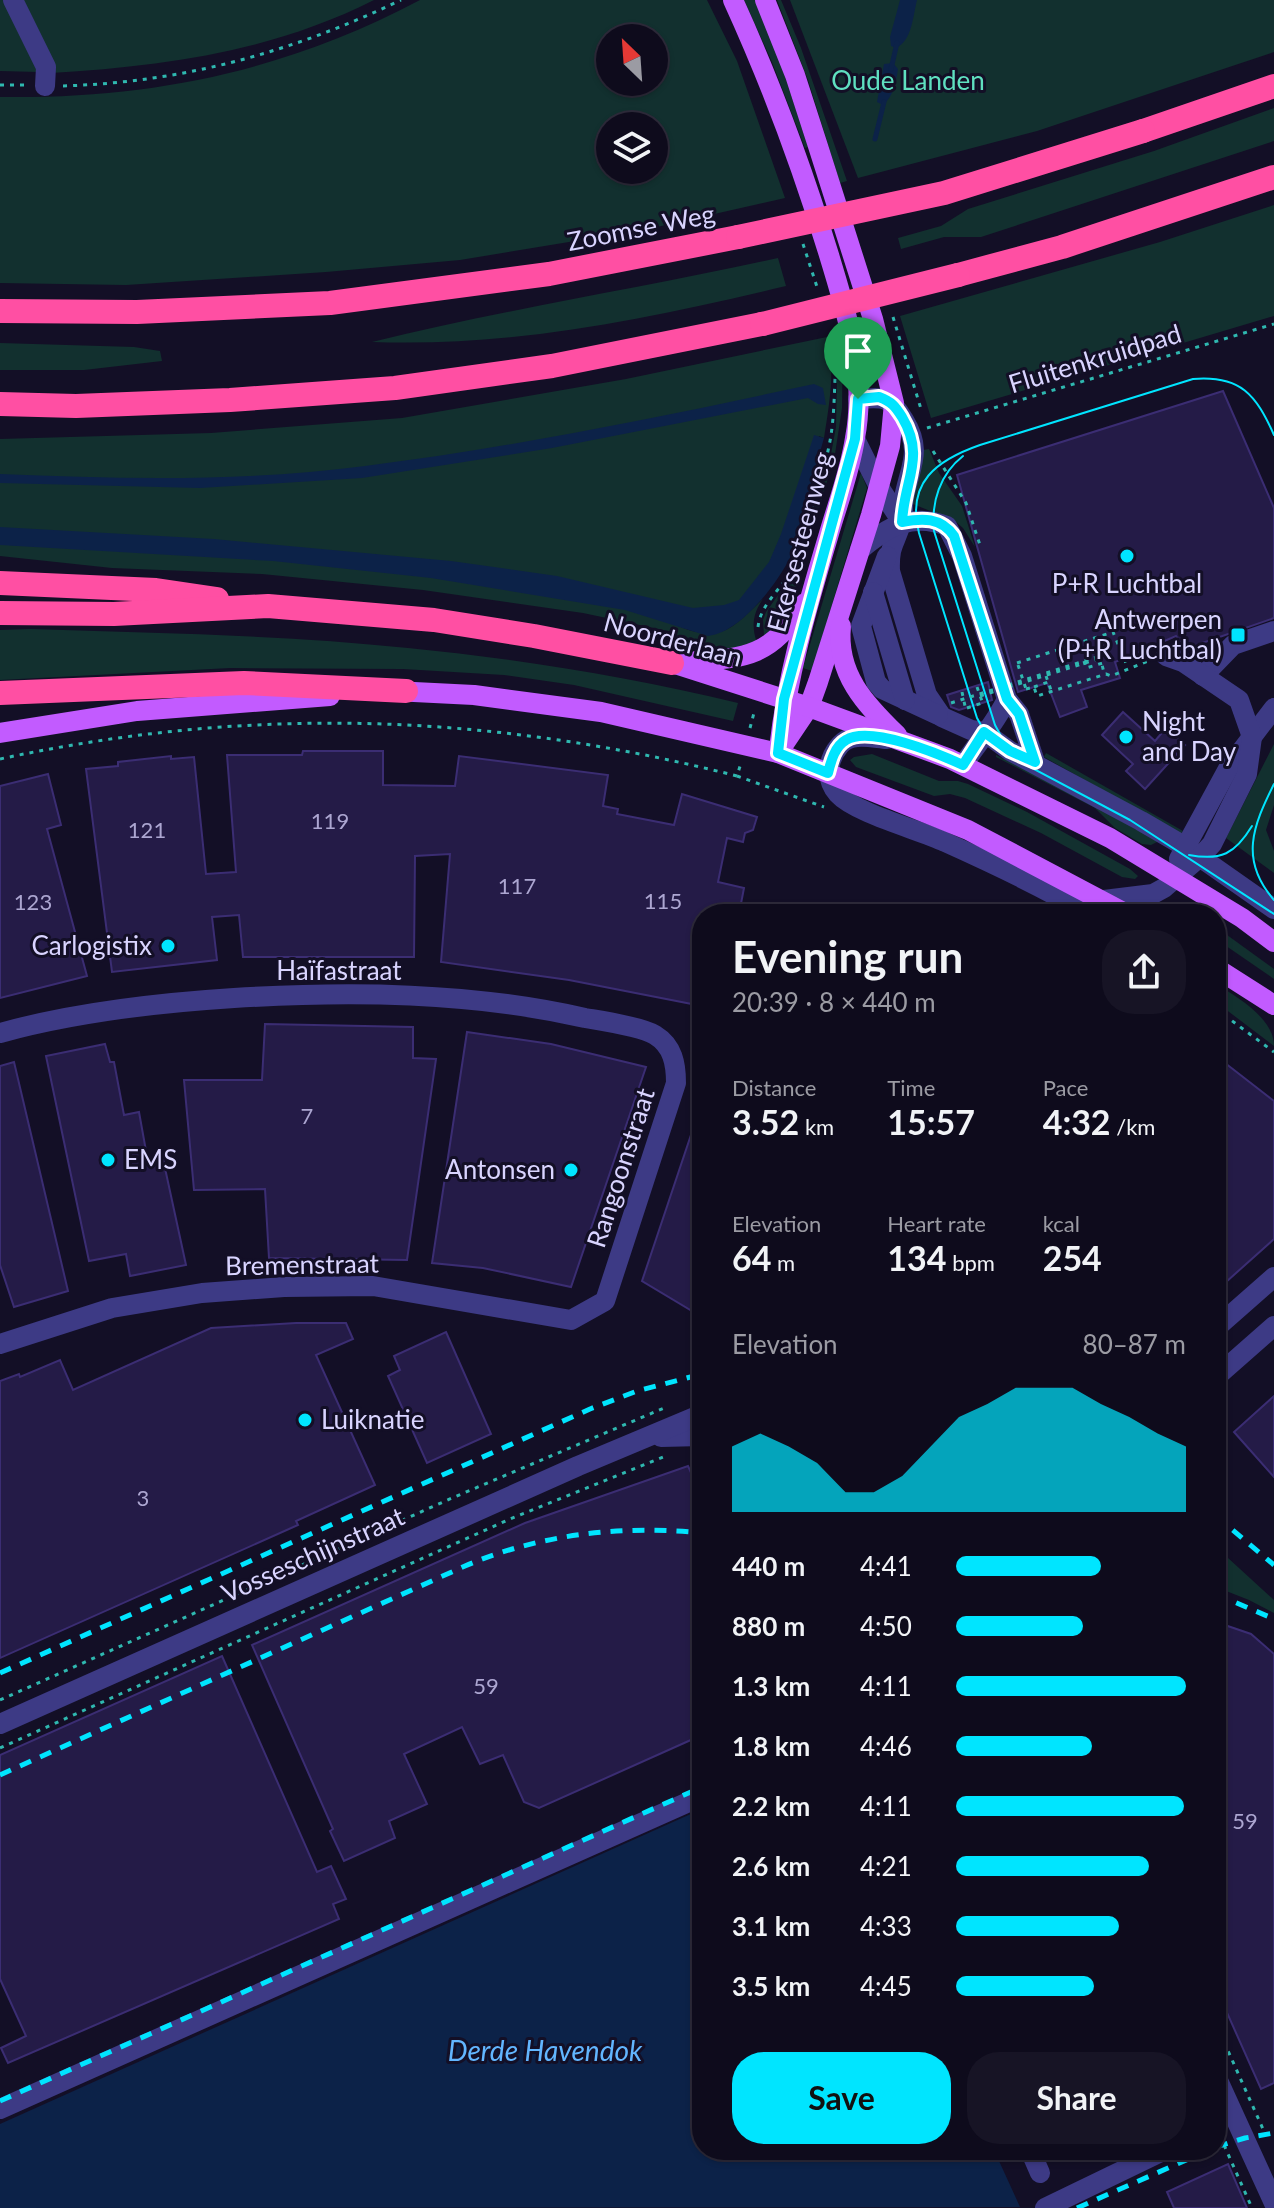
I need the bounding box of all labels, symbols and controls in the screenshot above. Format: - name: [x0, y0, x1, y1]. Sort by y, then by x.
- north arrow: [596, 24, 668, 96]
- map controls: [596, 24, 668, 184]
- park label: Oude Landen: [831, 64, 985, 96]
- button: layers: [596, 112, 668, 184]
- street label: Zoomse Weg: [564, 197, 717, 257]
- pin: [824, 317, 892, 399]
- street label: Fluitenkruidpad: [1005, 317, 1185, 399]
- icon: arrive: [836, 329, 880, 373]
- street label: Ekersesteenweg: [760, 448, 838, 635]
- marker: P+R Luchtbal: [1118, 547, 1136, 565]
- place label: P+R Luchtbal: [1052, 567, 1202, 599]
- place label: Antwerpen (P+R Luchtbal): [1058, 603, 1222, 665]
- street label: Noorderlaan: [600, 605, 746, 673]
- marker: Antwerpen (P+R Luchtbal): [1229, 626, 1247, 644]
- place label: Night and Day: [1142, 705, 1237, 767]
- marker: Night and Day: [1117, 728, 1135, 746]
- house number: 119: [311, 807, 349, 834]
- house number: 121: [128, 816, 166, 843]
- house number: 117: [498, 872, 536, 899]
- house number: 115: [644, 887, 682, 914]
- house number: 123: [14, 888, 52, 915]
- place label: Carlogistix: [31, 929, 152, 961]
- text: Evening run: [732, 930, 963, 982]
- button: share: [1102, 930, 1186, 1014]
- marker: Carlogistix: [159, 937, 177, 955]
- street label: Haïfastraat: [276, 954, 402, 986]
- text: 20:39 · 8 × 440 m: [732, 986, 936, 1018]
- text: Distance: [732, 1074, 816, 1101]
- text: Time: [887, 1074, 935, 1101]
- text: Pace: [1043, 1074, 1088, 1101]
- street label: Rangoonstraat: [579, 1083, 661, 1251]
- text: 3.52: [732, 1101, 799, 1142]
- text: 15:57: [887, 1101, 975, 1142]
- text: 4:32: [1043, 1101, 1111, 1142]
- house number: 7: [301, 1102, 313, 1129]
- text: km: [799, 1113, 834, 1140]
- text: /km: [1111, 1113, 1155, 1140]
- place label: EMS: [124, 1143, 177, 1175]
- marker: EMS: [99, 1151, 117, 1169]
- place label: Antonsen: [445, 1153, 555, 1185]
- marker: Antonsen: [562, 1161, 580, 1179]
- text: Elevation: [732, 1210, 821, 1237]
- text: Heart rate: [887, 1210, 986, 1237]
- text: kcal: [1043, 1210, 1080, 1237]
- text: 64: [732, 1237, 771, 1278]
- text: 134: [887, 1237, 947, 1278]
- text: 254: [1043, 1237, 1102, 1278]
- street label: Bremenstraat: [225, 1247, 380, 1281]
- text: m: [771, 1249, 795, 1276]
- text: bpm: [947, 1249, 995, 1276]
- text: Elevation: [732, 1328, 838, 1360]
- text: 80–87 m: [1083, 1328, 1186, 1360]
- place label: Luiknatie: [321, 1403, 425, 1435]
- marker: Luiknatie: [296, 1411, 314, 1429]
- house number: 3: [137, 1484, 149, 1511]
- street label: Vosseschijnstraat: [216, 1499, 410, 1609]
- text: 440 m: [732, 1550, 805, 1582]
- text: 4:41: [860, 1550, 912, 1582]
- text: 880 m: [732, 1610, 805, 1642]
- text: 4:50: [860, 1610, 912, 1642]
- text: 1.3 km: [732, 1670, 810, 1702]
- text: 4:11: [860, 1670, 912, 1702]
- house number: 59: [473, 1672, 499, 1699]
- text: 1.8 km: [732, 1730, 810, 1762]
- text: 4:46: [860, 1730, 912, 1762]
- text: 2.2 km: [732, 1790, 810, 1822]
- text: 4:11: [860, 1790, 912, 1822]
- house number: 59: [1232, 1807, 1258, 1834]
- text: 2.6 km: [732, 1850, 810, 1882]
- text: 4:21: [860, 1850, 912, 1882]
- text: 3.1 km: [732, 1910, 810, 1942]
- text: 4:33: [860, 1910, 912, 1942]
- text: 3.5 km: [732, 1970, 810, 2002]
- text: 4:45: [860, 1970, 912, 2002]
- water label: Derde Havendok: [448, 2033, 643, 2067]
- button: Save: [732, 2052, 951, 2144]
- button: Share: [967, 2052, 1186, 2144]

